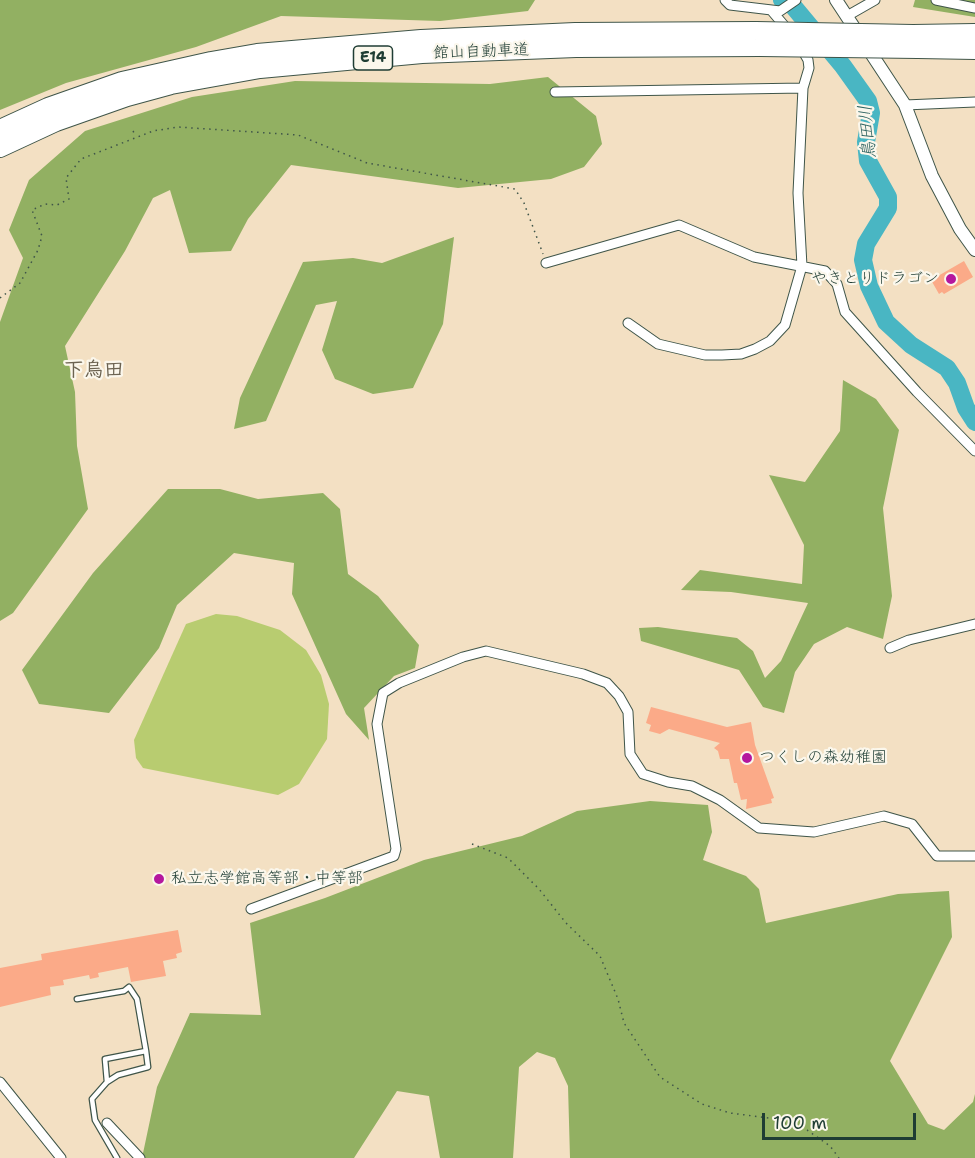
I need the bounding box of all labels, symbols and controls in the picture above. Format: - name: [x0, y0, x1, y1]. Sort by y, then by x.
- street label: 館山自動車道: [433, 41, 529, 63]
- road number: E14: [354, 46, 392, 70]
- water label: 鳥田川: [855, 104, 881, 160]
- place label: やきとりドラゴン: [811, 269, 939, 289]
- marker: やきとりドラゴン: [944, 272, 958, 286]
- district label: 下烏田: [64, 359, 124, 383]
- place label: つくしの森幼稚園: [759, 748, 887, 768]
- marker: つくしの森幼稚園: [740, 751, 754, 765]
- place label: 私立志学館高等部・中等部: [171, 869, 363, 889]
- marker: 私立志学館高等部・中等部: [152, 872, 166, 886]
- scale bar: [765, 1101, 920, 1139]
- text: 100 m: [773, 1111, 827, 1135]

